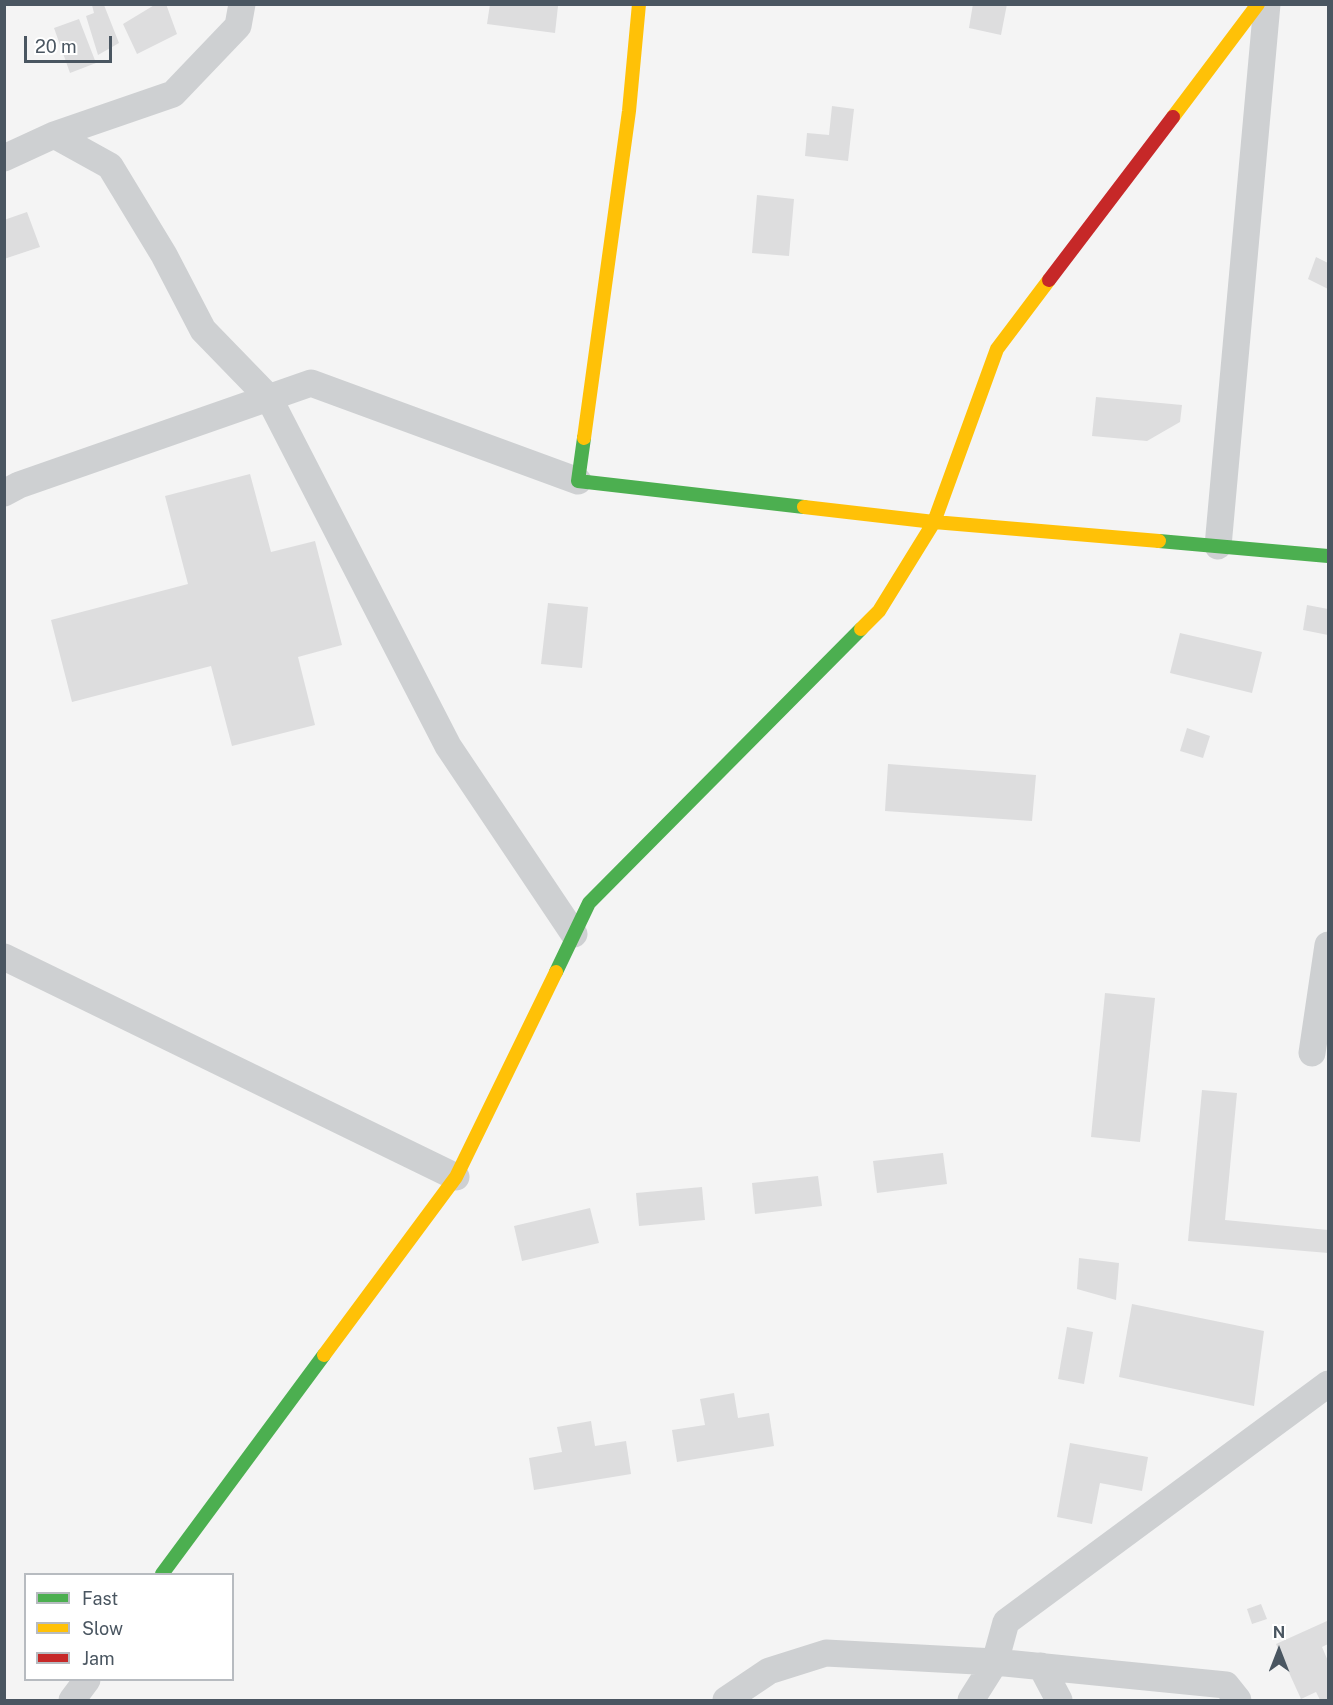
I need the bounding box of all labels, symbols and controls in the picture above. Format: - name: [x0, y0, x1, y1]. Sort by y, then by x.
- scale bar: [27, 24, 116, 62]
- text: 20 m: [35, 36, 77, 57]
- legend: [24, 1573, 234, 1681]
- text: Fast: [82, 1588, 118, 1609]
- text: Slow: [82, 1618, 123, 1639]
- north arrow: [1249, 1621, 1309, 1681]
- text: N: [1273, 1623, 1285, 1642]
- text: Jam: [82, 1648, 115, 1669]

